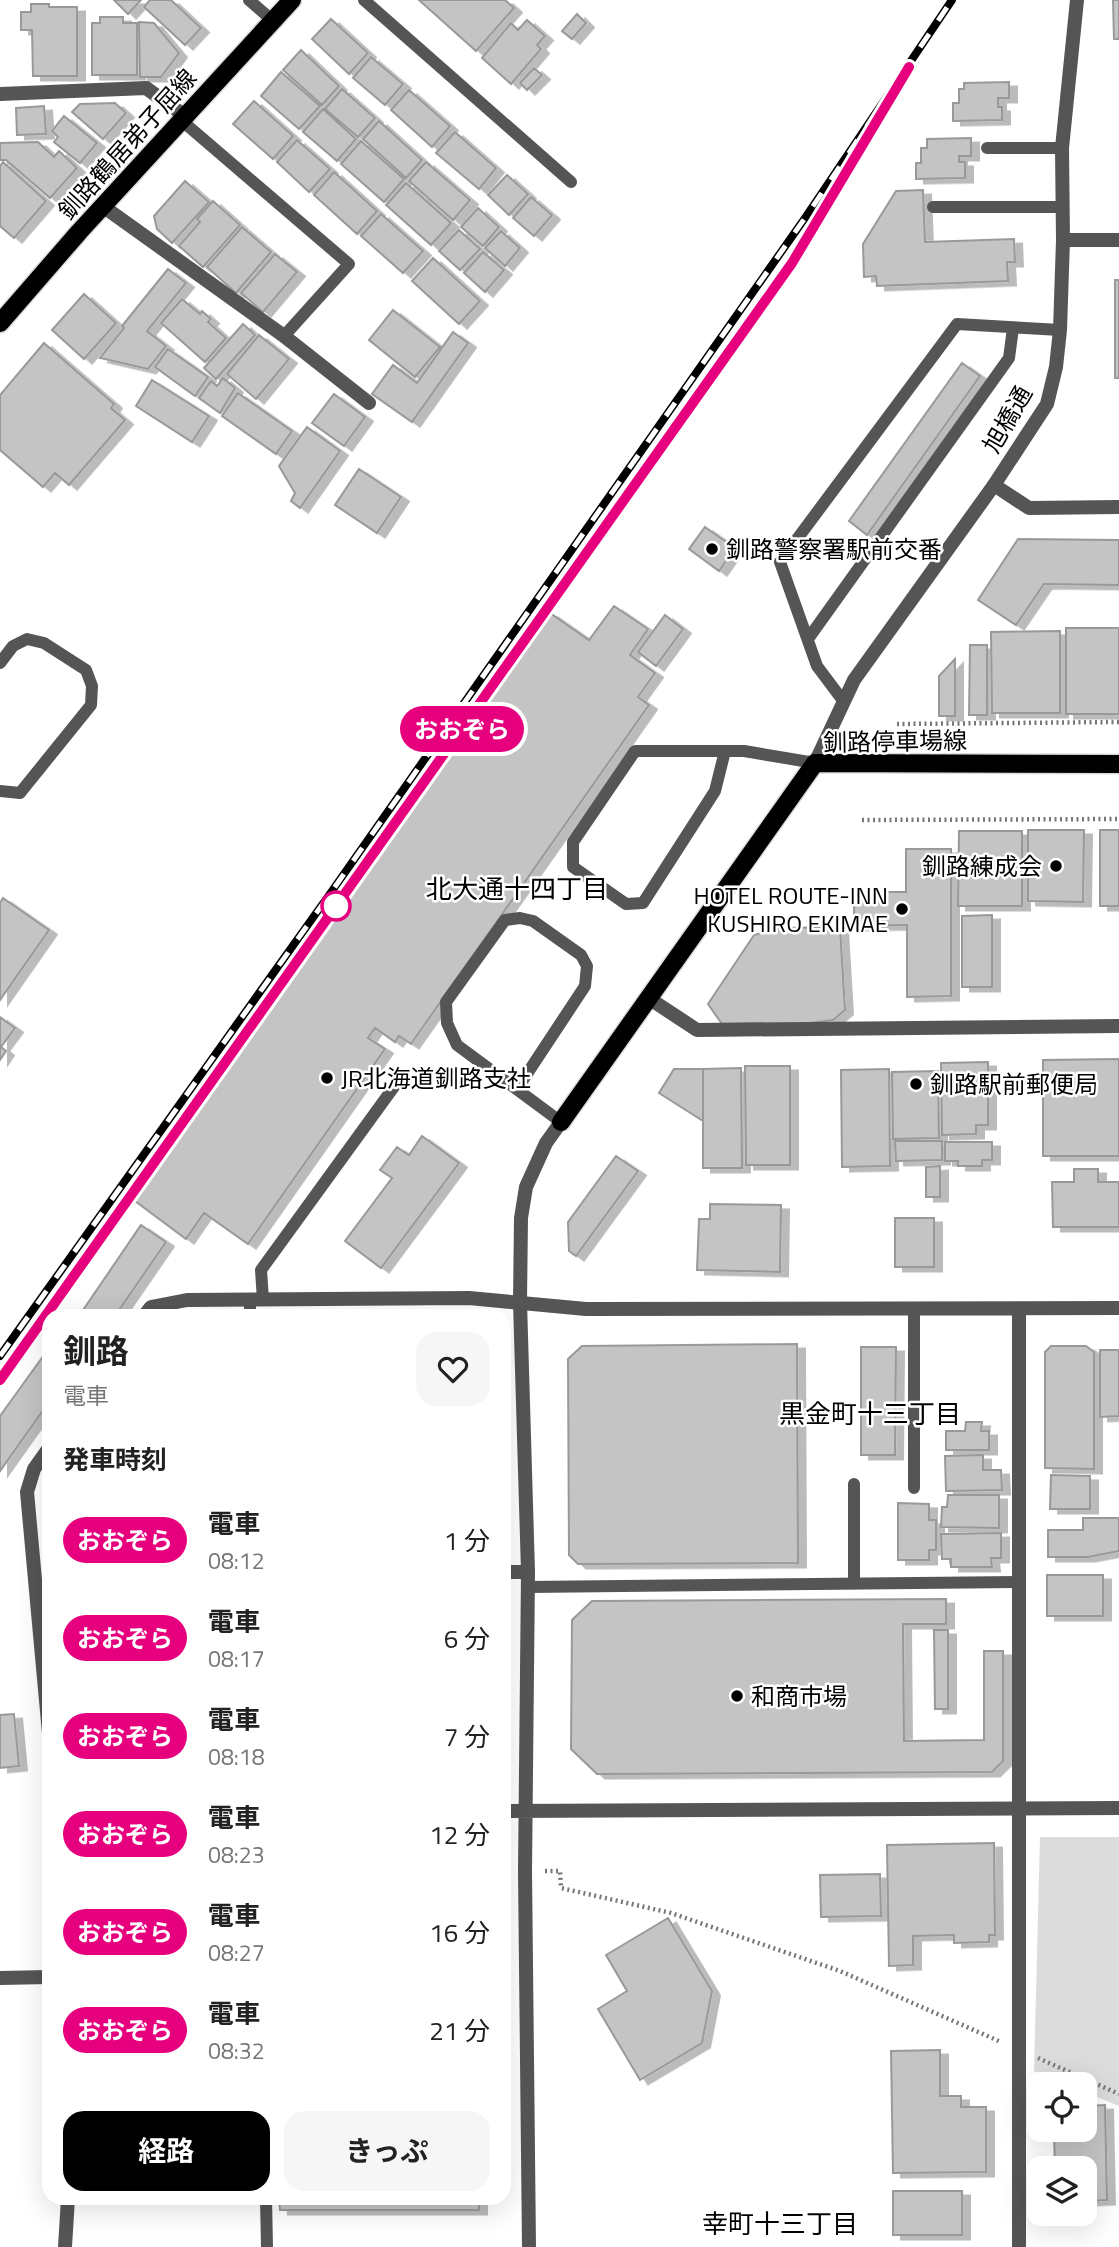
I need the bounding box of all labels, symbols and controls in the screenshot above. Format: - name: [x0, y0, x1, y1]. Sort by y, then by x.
- street label: 釧路鶴居弟子屈線: [49, 61, 205, 227]
- street label: 旭橋通: [973, 379, 1041, 459]
- place label: 釧路警察署駅前交番: [726, 531, 942, 567]
- marker: 釧路警察署駅前交番: [704, 541, 720, 557]
- line badge: おおぞら: [413, 706, 511, 752]
- text: おおぞら: [414, 711, 510, 747]
- street label: 釧路停車場線: [823, 722, 967, 760]
- place label: 釧路練成会: [922, 848, 1042, 884]
- marker: 釧路練成会: [1048, 858, 1064, 874]
- district label: 北大通十四丁目: [426, 869, 608, 908]
- place label: HOTEL ROUTE-INN KUSHIRO EKIMAE: [693, 877, 888, 941]
- unlabelled marker: [321, 891, 351, 921]
- marker: HOTEL ROUTE-INN KUSHIRO EKIMAE: [894, 901, 910, 917]
- place label: JR北海道釧路支社: [341, 1060, 531, 1096]
- place label: 釧路駅前郵便局: [930, 1066, 1098, 1102]
- marker: JR北海道釧路支社: [319, 1070, 335, 1086]
- marker: 釧路駅前郵便局: [908, 1076, 924, 1092]
- text: 釧路: [63, 1326, 129, 1376]
- button: heart: [416, 1332, 490, 1406]
- text: 電車: [63, 1378, 109, 1413]
- district label: 黒金町十三丁目: [779, 1394, 961, 1433]
- text: 発車時刻: [63, 1440, 167, 1479]
- text: 電車: [208, 1504, 260, 1543]
- text: 1 分: [444, 1521, 490, 1560]
- text: おおぞら: [77, 1522, 173, 1558]
- text: 08:12: [208, 1543, 265, 1578]
- text: 電車: [208, 1602, 260, 1641]
- text: 6 分: [444, 1619, 490, 1658]
- text: おおぞら: [77, 1620, 173, 1656]
- text: 08:17: [208, 1641, 265, 1676]
- place label: 和商市場: [751, 1678, 847, 1714]
- marker: 和商市場: [729, 1688, 745, 1704]
- text: 電車: [208, 1700, 260, 1739]
- text: 7 分: [444, 1717, 490, 1756]
- text: おおぞら: [77, 1718, 173, 1754]
- text: 08:18: [208, 1739, 265, 1774]
- text: 電車: [208, 1798, 260, 1837]
- text: 12 分: [429, 1815, 490, 1854]
- text: おおぞら: [77, 1816, 173, 1852]
- text: 08:23: [208, 1837, 265, 1872]
- text: 電車: [208, 1896, 260, 1935]
- text: 16 分: [429, 1913, 490, 1952]
- text: おおぞら: [77, 1914, 173, 1950]
- text: 08:27: [208, 1935, 265, 1970]
- text: 電車: [208, 1994, 260, 2033]
- text: 21 分: [429, 2011, 490, 2050]
- text: おおぞら: [77, 2012, 173, 2048]
- text: 08:32: [208, 2033, 265, 2068]
- map controls: [1027, 2072, 1097, 2226]
- button: locate: [1027, 2072, 1097, 2142]
- button: 経路: [63, 2111, 270, 2191]
- button: きっぷ: [284, 2111, 490, 2191]
- button: layers: [1027, 2156, 1097, 2226]
- district label: 幸町十三丁目: [702, 2204, 858, 2243]

